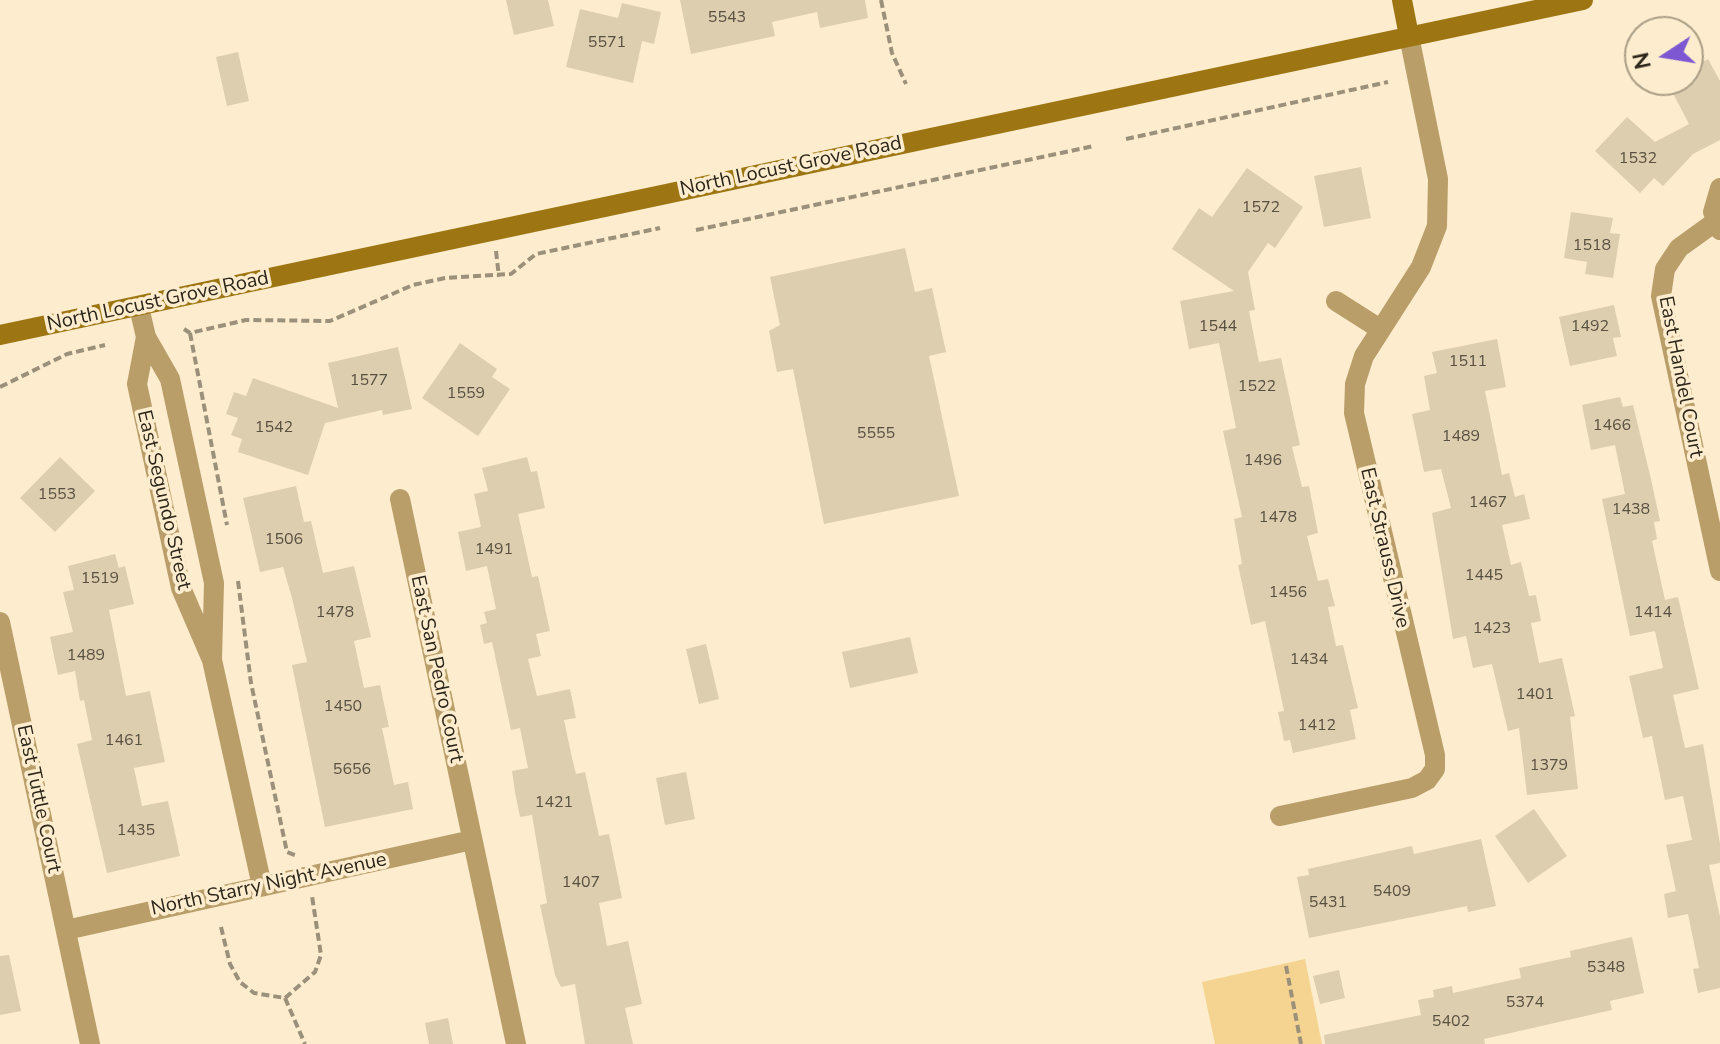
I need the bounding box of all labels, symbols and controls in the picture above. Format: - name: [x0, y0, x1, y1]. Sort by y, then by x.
- house number: 5543: [708, 8, 746, 28]
- north arrow: [1624, 16, 1704, 96]
- house number: 5571: [588, 33, 626, 53]
- text: N: [1626, 49, 1659, 72]
- street label: North Locust Grove Road: [678, 132, 904, 202]
- house number: 1532: [1619, 149, 1657, 169]
- house number: 1572: [1242, 198, 1280, 218]
- house number: 1518: [1573, 236, 1611, 256]
- street label: North Locust Grove Road: [45, 267, 271, 337]
- street label: East Handel Court: [1653, 294, 1707, 460]
- house number: 1544: [1199, 317, 1237, 337]
- house number: 1492: [1571, 317, 1609, 337]
- house number: 1511: [1449, 352, 1487, 372]
- house number: 1577: [350, 371, 388, 391]
- house number: 1522: [1238, 377, 1276, 397]
- house number: 1559: [447, 384, 485, 404]
- street label: East Segundo Street: [131, 408, 195, 592]
- house number: 1466: [1593, 416, 1631, 436]
- house number: 1542: [255, 418, 293, 438]
- house number: 5555: [857, 424, 895, 444]
- house number: 1489: [1442, 427, 1480, 447]
- house number: 1496: [1244, 451, 1282, 471]
- street label: East Strauss Drive: [1354, 466, 1414, 630]
- house number: 1553: [38, 485, 76, 505]
- house number: 1467: [1469, 493, 1507, 513]
- house number: 1438: [1612, 500, 1650, 520]
- house number: 1478: [1259, 508, 1297, 528]
- house number: 1506: [265, 530, 303, 550]
- house number: 1491: [475, 540, 513, 560]
- house number: 1445: [1465, 566, 1503, 586]
- house number: 1519: [81, 569, 119, 589]
- street label: East San Pedro Court: [404, 573, 468, 765]
- house number: 1456: [1269, 583, 1307, 603]
- house number: 1478: [316, 603, 354, 623]
- house number: 1414: [1634, 603, 1672, 623]
- house number: 1423: [1473, 619, 1511, 639]
- house number: 1489: [67, 646, 105, 666]
- house number: 1434: [1290, 650, 1328, 670]
- house number: 1401: [1516, 685, 1554, 705]
- house number: 1450: [324, 697, 362, 717]
- house number: 1412: [1298, 716, 1336, 736]
- street label: East Tuttle Court: [11, 723, 65, 875]
- house number: 1461: [105, 731, 143, 751]
- house number: 1379: [1530, 756, 1568, 776]
- house number: 5656: [333, 760, 371, 780]
- house number: 1421: [535, 793, 573, 813]
- house number: 1435: [117, 821, 155, 841]
- street label: North Starry Night Avenue: [149, 848, 389, 922]
- house number: 1407: [562, 873, 600, 893]
- house number: 5409: [1373, 882, 1411, 902]
- house number: 5431: [1309, 893, 1347, 913]
- house number: 5348: [1587, 958, 1625, 978]
- house number: 5374: [1506, 993, 1544, 1013]
- house number: 5402: [1432, 1012, 1470, 1032]

